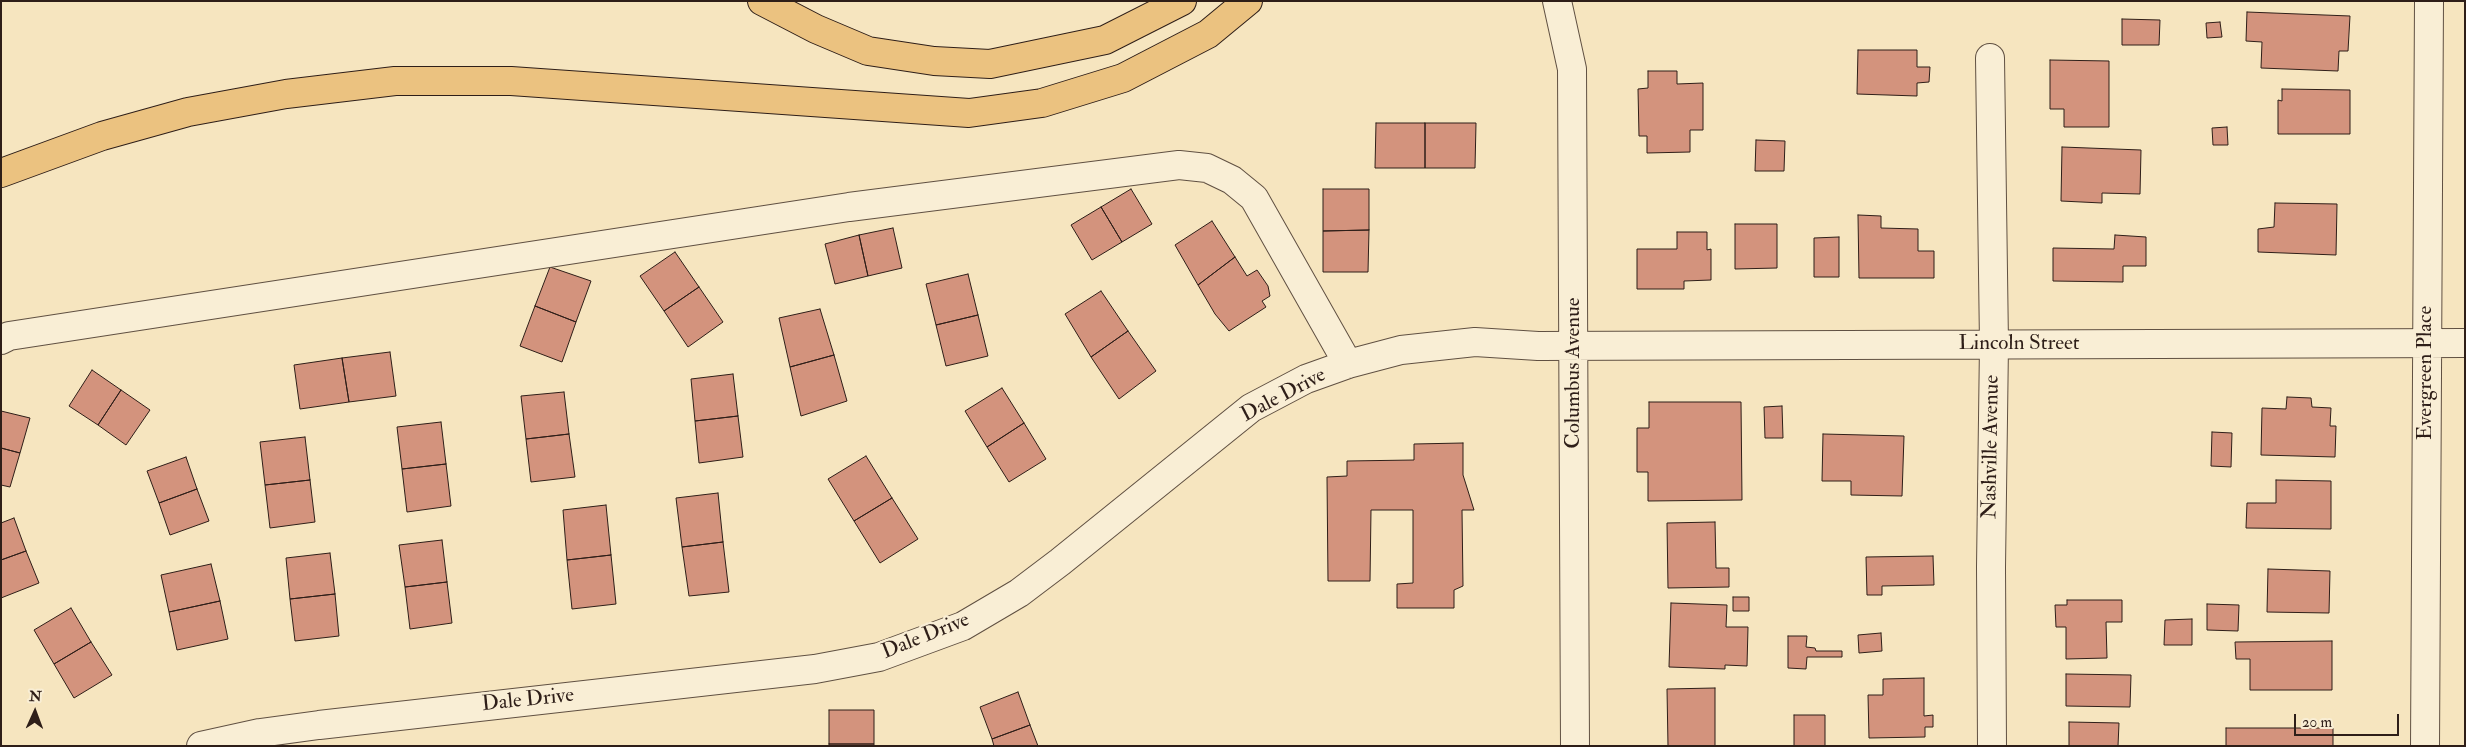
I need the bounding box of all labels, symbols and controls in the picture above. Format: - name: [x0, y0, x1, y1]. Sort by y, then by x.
- street label: Columbus Avenue: [1561, 297, 1587, 449]
- street label: Evergreen Place: [2413, 306, 2439, 440]
- street label: Lincoln Street: [1958, 331, 2080, 357]
- street label: Dale Drive: [1237, 363, 1331, 429]
- street label: Nashville Avenue: [1978, 375, 2006, 519]
- street label: Dale Drive: [878, 608, 974, 666]
- street label: Dale Drive: [481, 684, 575, 718]
- north arrow: [10, 687, 60, 737]
- text: N: [29, 688, 42, 705]
- scale bar: [2296, 704, 2401, 736]
- text: 20 m: [2302, 713, 2332, 732]

